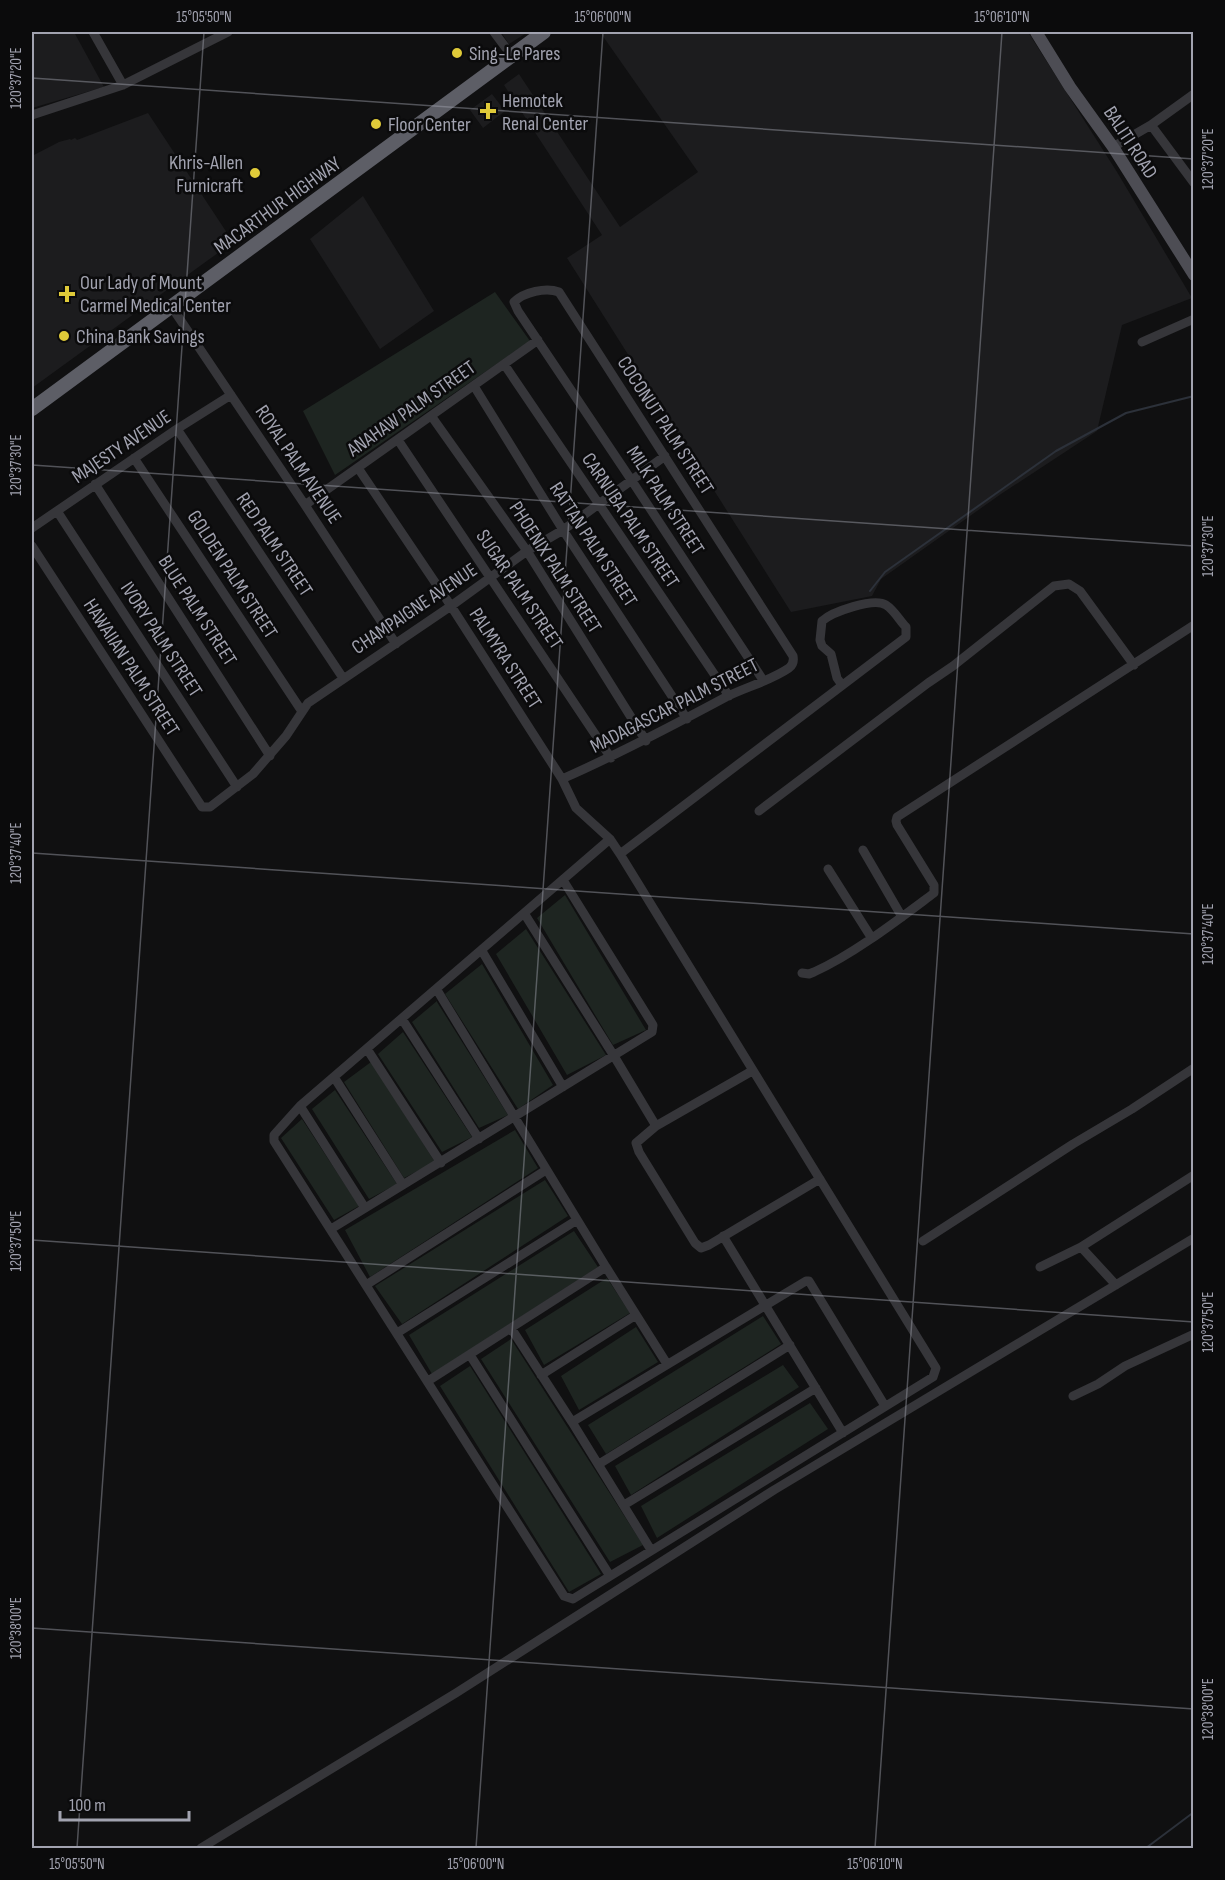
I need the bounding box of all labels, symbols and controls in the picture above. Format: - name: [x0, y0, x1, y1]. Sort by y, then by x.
- text: 15°05'50"N: [176, 8, 232, 27]
- text: 15°06'00"N: [575, 8, 631, 27]
- text: 15°06'10"N: [974, 8, 1030, 27]
- place label: Sing-Le Pares: [469, 42, 561, 66]
- marker: Sing-Le Pares: [450, 46, 464, 60]
- text: 120°37'20"E: [7, 47, 26, 109]
- place label: Hemotek Renal Center: [502, 89, 588, 136]
- marker: Hemotek Renal Center: [479, 102, 497, 120]
- street label: BALITI ROAD: [1098, 102, 1162, 183]
- place label: Floor Center: [388, 113, 471, 137]
- marker: Floor Center: [369, 117, 383, 131]
- text: 120°37'20"E: [1199, 128, 1218, 190]
- place label: Khris-Allen Furnicraft: [169, 151, 243, 198]
- street label: MACARTHUR HIGHWAY: [209, 151, 346, 260]
- marker: Khris-Allen Furnicraft: [248, 166, 262, 180]
- place label: Our Lady of Mount Carmel Medical Center: [80, 271, 231, 318]
- marker: Our Lady of Mount Carmel Medical Center: [58, 285, 76, 303]
- place label: China Bank Savings: [76, 325, 205, 349]
- marker: China Bank Savings: [57, 329, 71, 343]
- street label: COCONUT PALM STREET: [612, 352, 719, 499]
- street label: ANAHAW PALM STREET: [342, 356, 480, 463]
- street label: ROYAL PALM AVENUE: [250, 401, 347, 528]
- street label: MAJESTY AVENUE: [67, 405, 176, 489]
- text: 120°37'30"E: [7, 434, 26, 496]
- street label: MILK PALM STREET: [621, 442, 709, 559]
- street label: CARNUBA PALM STREET: [576, 449, 684, 593]
- street label: RATTAN PALM STREET: [544, 478, 642, 611]
- street label: RED PALM STREET: [231, 488, 318, 601]
- street label: PHOENIX PALM STREET: [504, 497, 607, 638]
- street label: GOLDEN PALM STREET: [182, 506, 283, 643]
- text: 120°37'30"E: [1199, 515, 1218, 577]
- street label: SUGAR PALM STREET: [470, 525, 568, 654]
- street label: BLUE PALM STREET: [153, 551, 242, 670]
- street label: CHAMPAIGNE AVENUE: [347, 558, 482, 660]
- street label: IVORY PALM STREET: [115, 577, 207, 702]
- street label: HAWAIIAN PALM STREET: [78, 594, 184, 741]
- street label: PALMYRA STREET: [464, 604, 547, 713]
- street label: MADAGASCAR PALM STREET: [586, 653, 763, 759]
- text: 120°37'40"E: [7, 822, 26, 884]
- text: 120°37'40"E: [1199, 903, 1218, 965]
- text: 120°37'50"E: [7, 1210, 26, 1272]
- text: 120°37'50"E: [1199, 1291, 1218, 1353]
- text: 120°38'00"E: [7, 1597, 26, 1659]
- text: 120°38'00"E: [1199, 1678, 1218, 1740]
- scale bar: [60, 1784, 189, 1822]
- text: 100 m: [69, 1795, 106, 1816]
- text: 15°05'50"N: [49, 1855, 105, 1874]
- text: 15°06'00"N: [448, 1855, 504, 1874]
- text: 15°06'10"N: [847, 1855, 903, 1874]

